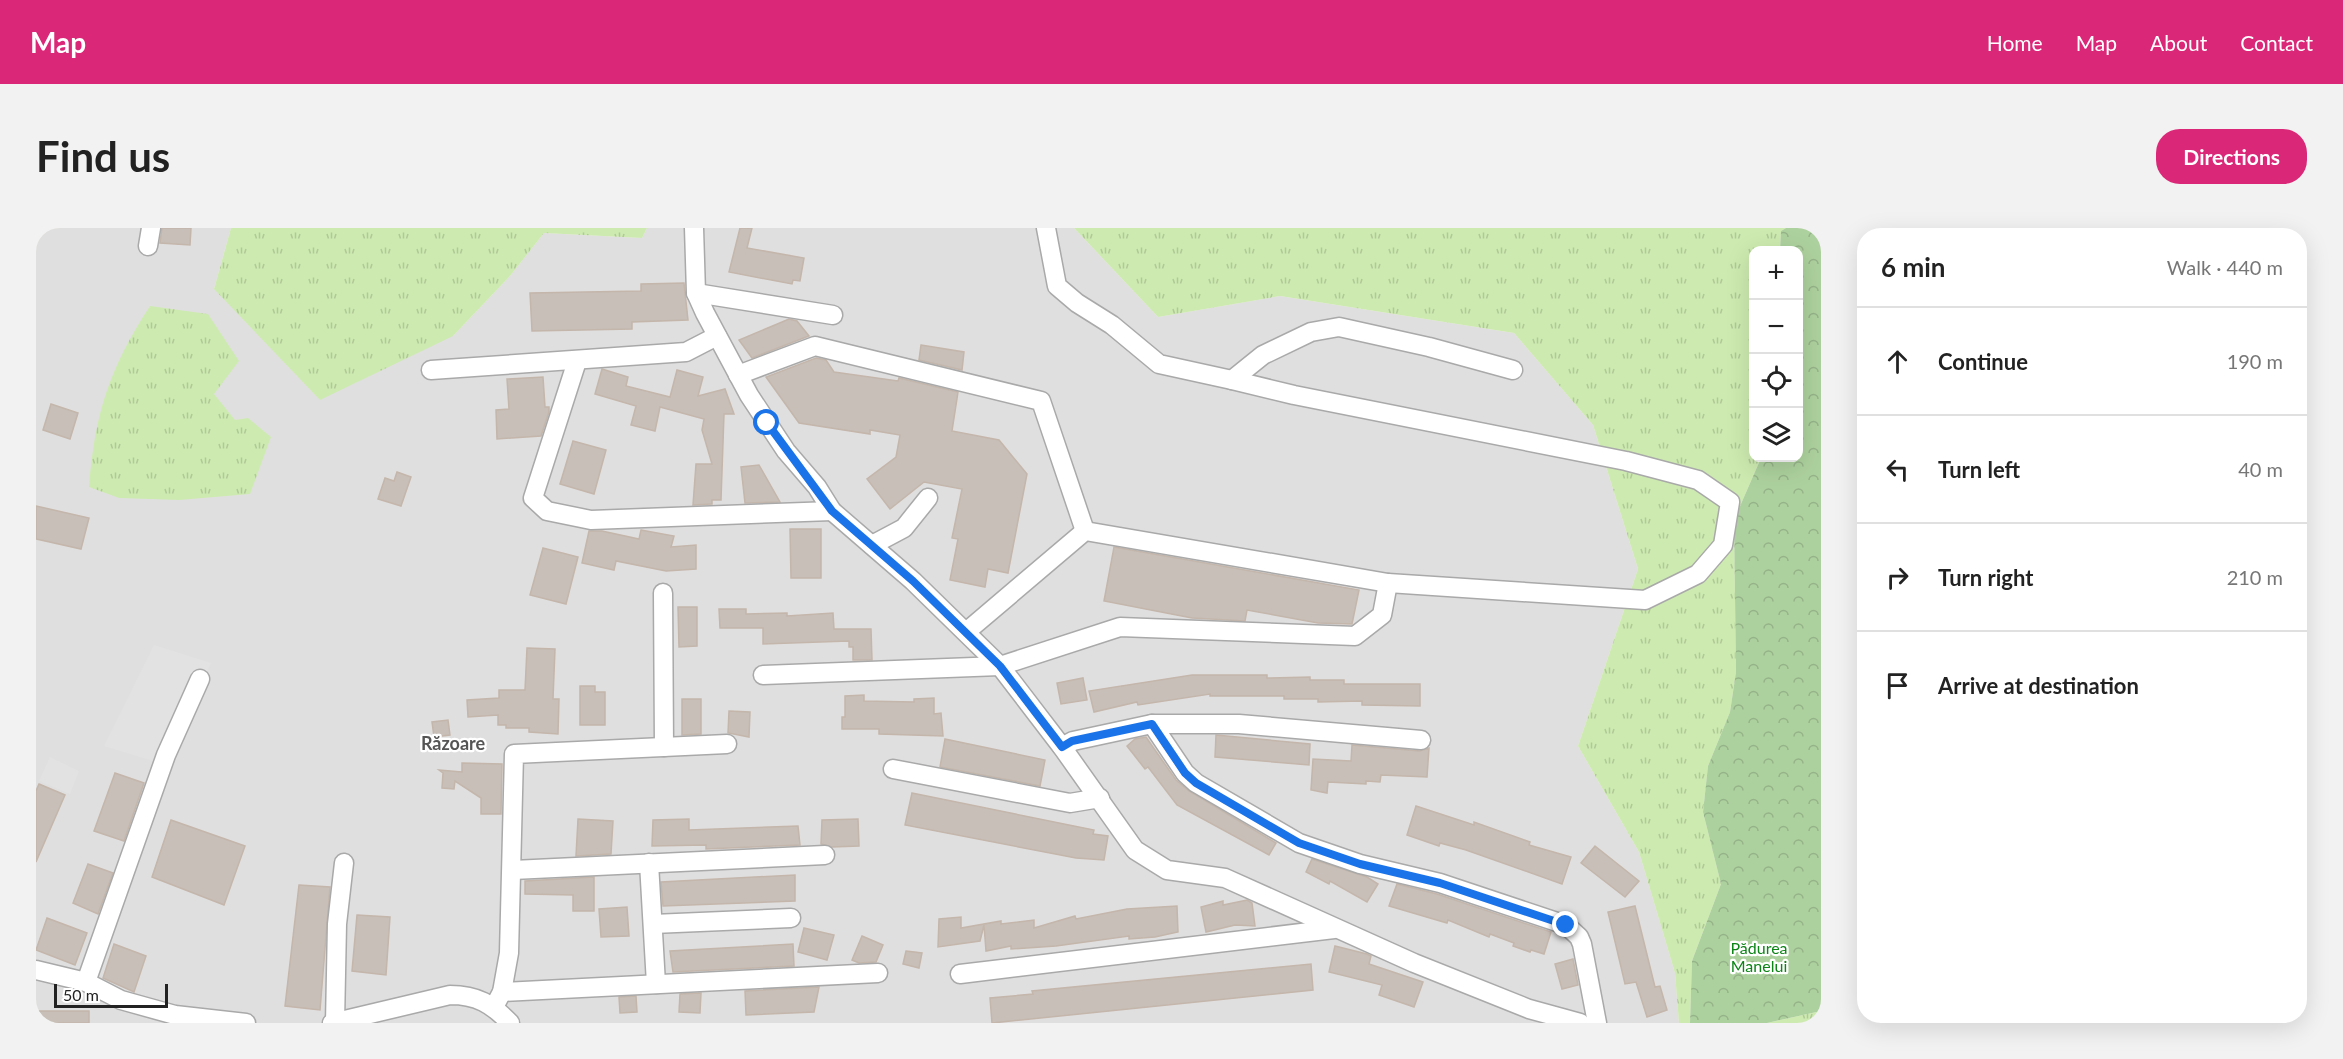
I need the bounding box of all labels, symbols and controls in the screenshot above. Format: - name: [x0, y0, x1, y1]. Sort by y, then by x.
- text: Map: [30, 25, 86, 59]
- text: Home: [1987, 30, 2043, 55]
- text: Map: [2076, 30, 2117, 55]
- text: About: [2150, 30, 2207, 55]
- text: Contact: [2240, 30, 2313, 55]
- button: Directions: [2156, 129, 2307, 184]
- text: Find us: [36, 131, 170, 181]
- map controls: [1749, 246, 1803, 462]
- button: +: [1749, 246, 1803, 300]
- text: 6 min: [1881, 251, 1945, 283]
- text: Walk · 440 m: [2167, 255, 2283, 279]
- button: −: [1749, 300, 1803, 354]
- icon: ahead: [1881, 345, 1914, 378]
- text: Continue: [1938, 348, 2028, 375]
- text: 190 m: [2227, 349, 2283, 373]
- button: locate: [1749, 354, 1803, 408]
- button: layers: [1749, 408, 1803, 462]
- route start: [753, 409, 779, 435]
- icon: left: [1881, 453, 1914, 486]
- text: Turn left: [1938, 456, 2020, 483]
- text: 40 m: [2238, 457, 2283, 481]
- icon: right: [1881, 561, 1914, 594]
- text: Turn right: [1938, 564, 2033, 591]
- text: 210 m: [2227, 565, 2283, 589]
- icon: arrive: [1881, 669, 1914, 702]
- text: Arrive at destination: [1938, 672, 2139, 699]
- district label: Răzoare: [421, 732, 485, 754]
- route end: [1552, 911, 1578, 937]
- park label: Pădurea Manelui: [1730, 938, 1788, 975]
- scale bar: [54, 981, 168, 1008]
- text: 50 m: [63, 985, 99, 1004]

